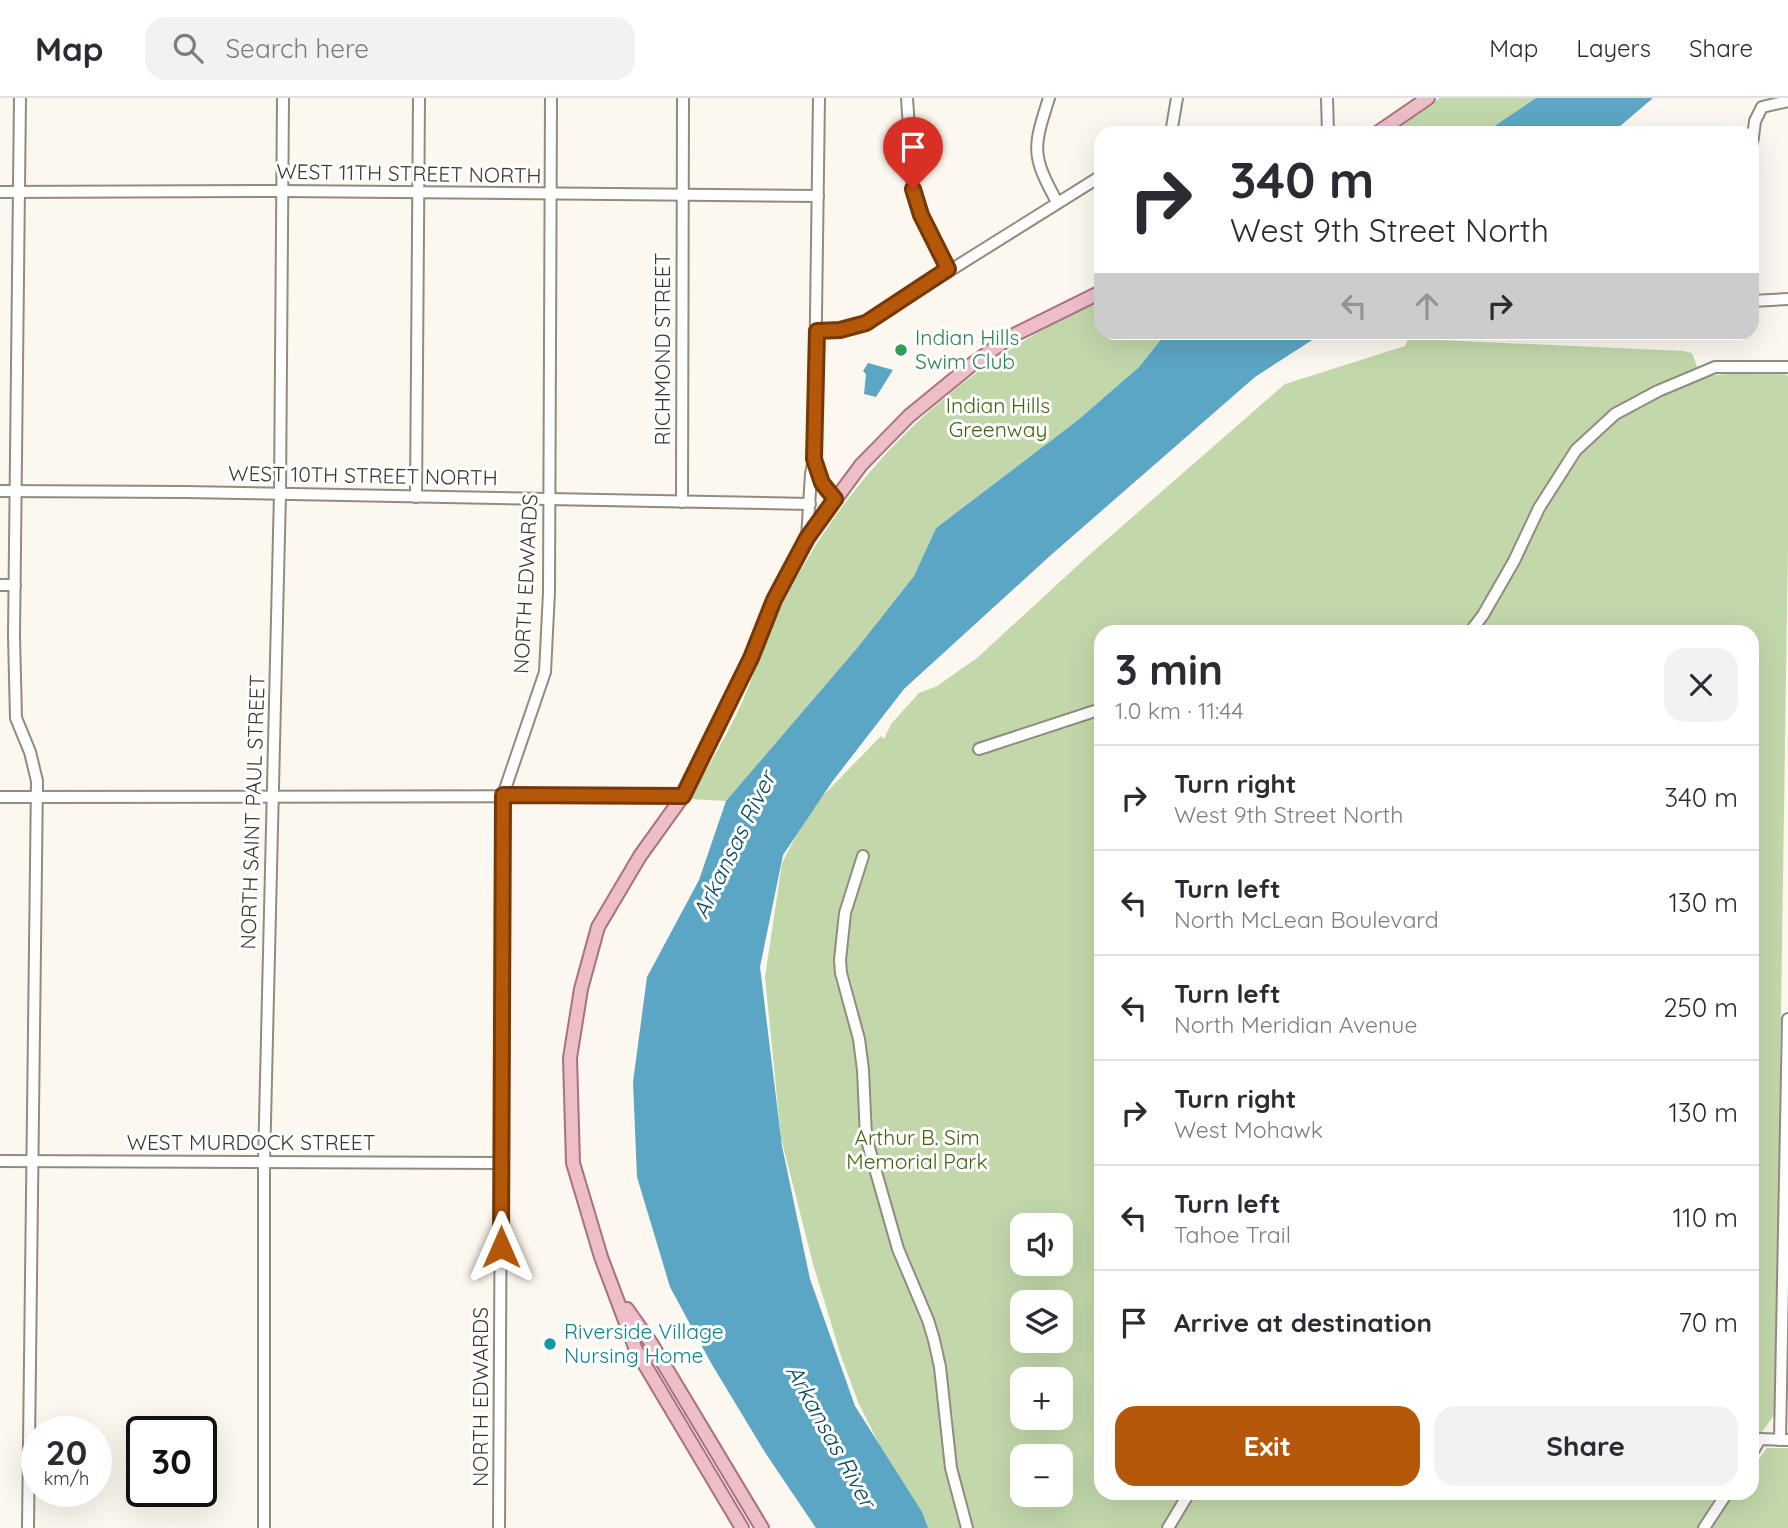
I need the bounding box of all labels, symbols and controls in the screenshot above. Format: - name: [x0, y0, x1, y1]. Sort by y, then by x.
- search box: [145, 17, 635, 80]
- text: Map: [35, 28, 103, 69]
- icon: search: [169, 29, 207, 67]
- text: Search here: [225, 32, 369, 65]
- text: Map: [1489, 33, 1538, 63]
- text: Layers: [1576, 33, 1651, 63]
- text: Share: [1689, 33, 1753, 63]
- pin: [883, 117, 943, 189]
- icon: arrive: [894, 128, 932, 166]
- text: 340 m: [1230, 149, 1374, 210]
- icon: right: [1115, 154, 1206, 245]
- street label: WEST 11TH STREET NORTH: [276, 158, 542, 188]
- text: West 9th Street North: [1230, 210, 1549, 250]
- street label: RICHMOND STREET: [649, 253, 675, 445]
- icon: left: [1335, 287, 1373, 325]
- icon: ahead: [1408, 287, 1446, 325]
- icon: right: [1481, 287, 1519, 325]
- place label: Indian Hills Swim Club: [915, 324, 1019, 374]
- marker: Indian Hills Swim Club: [893, 342, 909, 358]
- park label: Indian Hills Greenway: [946, 392, 1050, 442]
- street label: WEST 10TH STREET NORTH: [228, 460, 498, 490]
- street label: NORTH EDWARDS: [507, 493, 543, 674]
- text: 3 min: [1115, 643, 1223, 696]
- button: close: [1664, 648, 1738, 722]
- street label: NORTH SAINT PAUL STREET: [234, 674, 270, 950]
- text: 1.0 km · 11:44: [1115, 696, 1244, 725]
- water label: Arkansas River: [686, 764, 783, 923]
- text: Turn right: [1174, 767, 1296, 800]
- icon: right: [1115, 779, 1153, 817]
- text: 340 m: [1664, 781, 1738, 814]
- text: West 9th Street North: [1174, 800, 1403, 829]
- text: Turn left: [1174, 872, 1281, 905]
- icon: left: [1115, 884, 1153, 922]
- text: 130 m: [1668, 886, 1738, 919]
- text: North McLean Boulevard: [1174, 905, 1439, 934]
- text: Turn left: [1174, 977, 1281, 1010]
- icon: left: [1115, 989, 1153, 1027]
- text: 250 m: [1663, 991, 1738, 1024]
- text: North Meridian Avenue: [1174, 1010, 1417, 1039]
- text: Turn right: [1174, 1082, 1296, 1115]
- icon: right: [1115, 1094, 1153, 1132]
- text: 130 m: [1668, 1096, 1738, 1129]
- text: West Mohawk: [1174, 1115, 1323, 1144]
- park label: Arthur B. Sim Memorial Park: [846, 1124, 988, 1174]
- street label: WEST MURDOCK STREET: [127, 1129, 375, 1155]
- text: Turn left: [1174, 1187, 1281, 1220]
- icon: left: [1115, 1199, 1153, 1237]
- text: 110 m: [1672, 1201, 1738, 1234]
- position arrow: [464, 1210, 538, 1284]
- map controls: [1010, 1213, 1073, 1507]
- button: sound: [1010, 1213, 1073, 1276]
- text: Tahoe Trail: [1174, 1220, 1291, 1249]
- button: layers: [1010, 1290, 1073, 1353]
- icon: arrive: [1115, 1304, 1153, 1342]
- text: Arrive at destination: [1174, 1306, 1432, 1339]
- text: 70 m: [1678, 1306, 1738, 1339]
- street label: NORTH EDWARDS: [467, 1307, 493, 1487]
- place label: Riverside Village Nursing Home: [564, 1318, 724, 1368]
- marker: Riverside Village Nursing Home: [542, 1336, 558, 1352]
- water label: Arkansas River: [780, 1359, 884, 1515]
- button: +: [1010, 1367, 1073, 1430]
- button: Exit: [1115, 1406, 1420, 1486]
- button: Share: [1434, 1406, 1738, 1486]
- speed limit sign: 30: [126, 1416, 217, 1507]
- text: 20: [46, 1430, 87, 1474]
- button: −: [1010, 1444, 1073, 1507]
- text: km/h: [44, 1467, 89, 1490]

